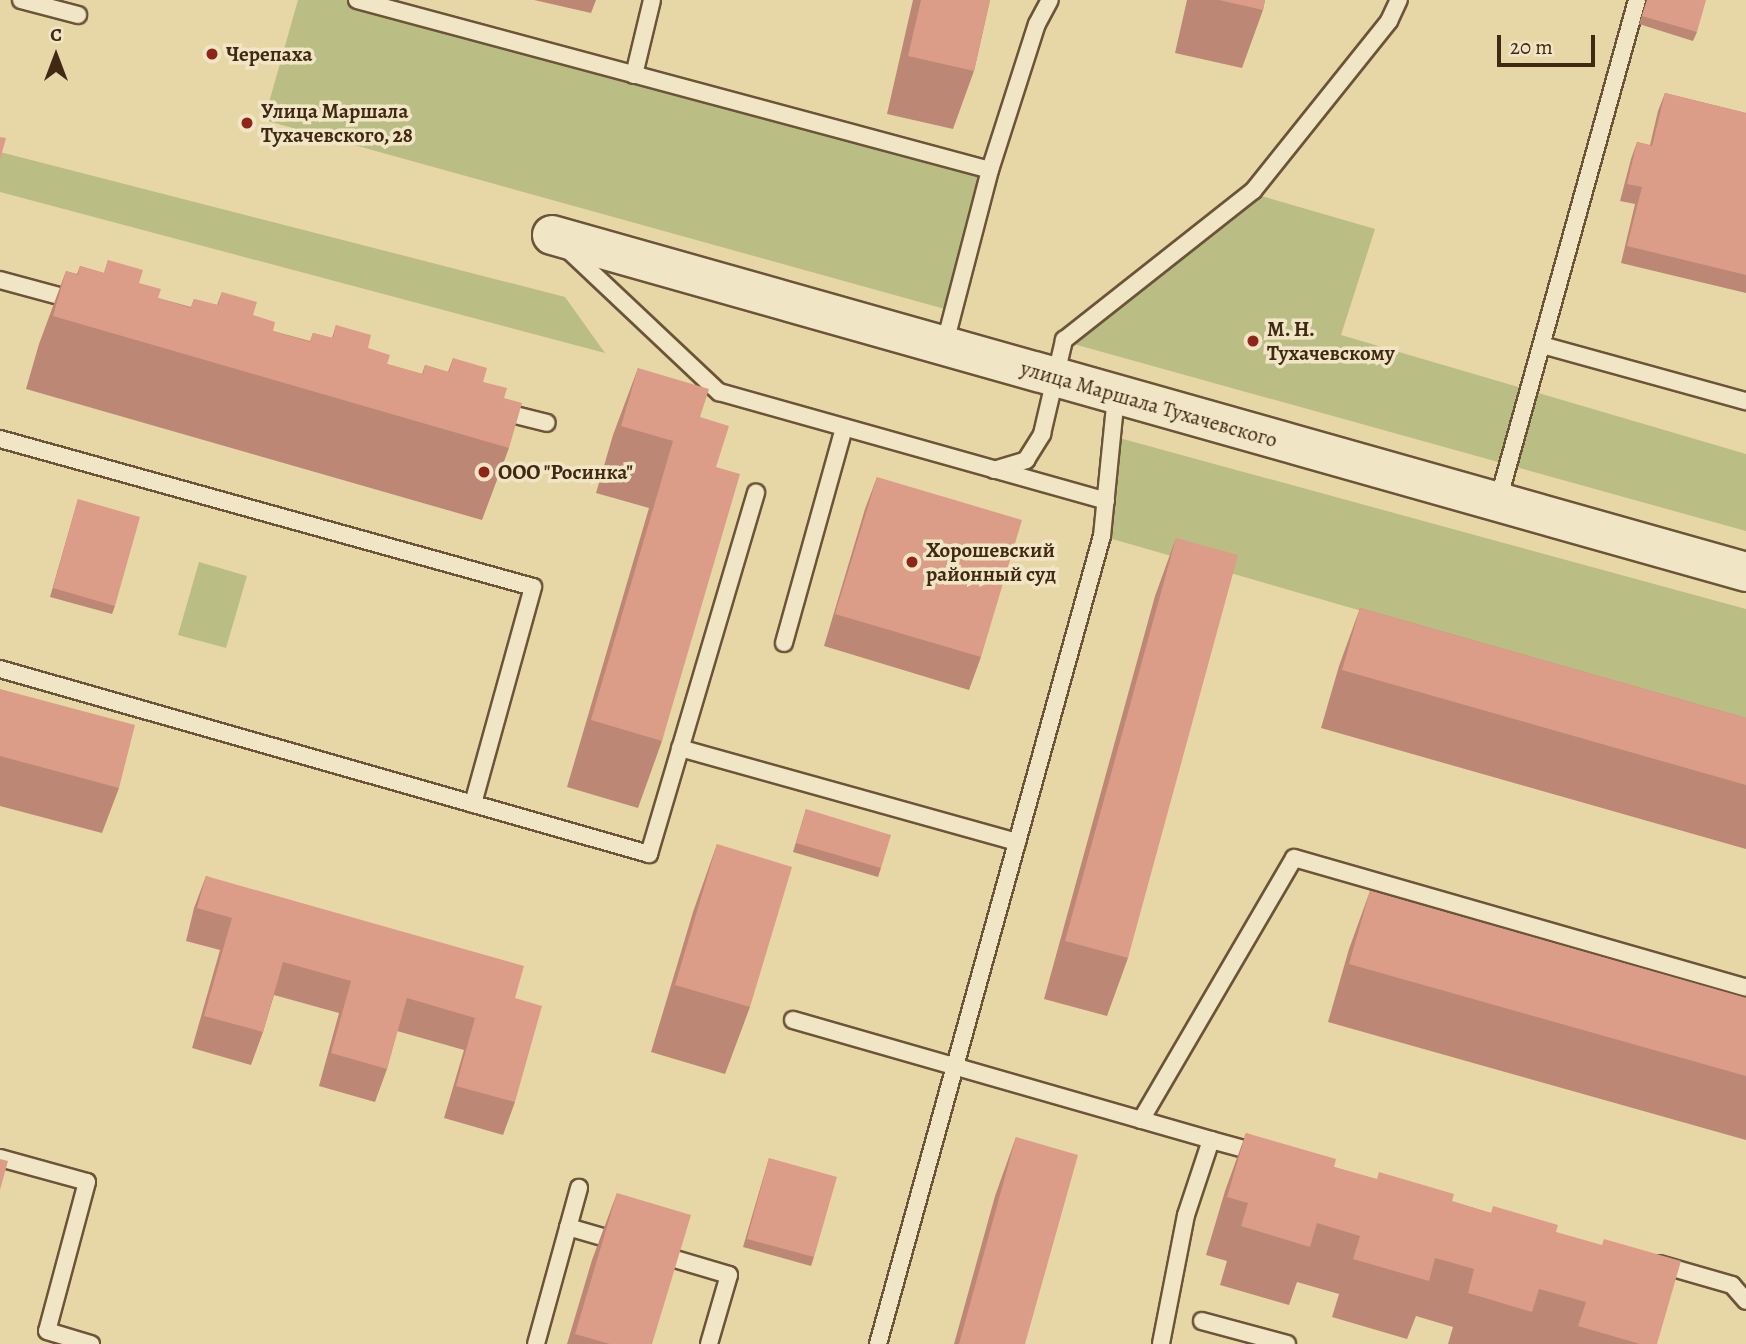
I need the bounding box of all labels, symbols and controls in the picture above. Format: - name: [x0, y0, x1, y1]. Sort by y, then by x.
- north arrow: [21, 21, 91, 91]
- scale bar: [1501, 21, 1599, 65]
- text: С: [50, 22, 62, 48]
- text: 20 m: [1510, 33, 1553, 61]
- place label: Черепаха: [226, 41, 312, 67]
- marker: Черепаха: [204, 46, 220, 62]
- place label: Улица Маршала Тухачевского, 28: [261, 98, 413, 148]
- marker: Улица Маршала Тухачевского, 28: [239, 115, 255, 131]
- place label: М. Н. Тухачевскому: [1267, 316, 1395, 366]
- marker: М. Н. Тухачевскому: [1245, 333, 1261, 349]
- street label: улица Маршала Тухачевского: [1018, 355, 1280, 453]
- place label: ООО "Росинка": [498, 459, 633, 485]
- marker: ООО "Росинка": [476, 464, 492, 480]
- place label: Хорошевский районный суд: [926, 537, 1056, 587]
- marker: Хорошевский районный суд: [904, 554, 920, 570]

